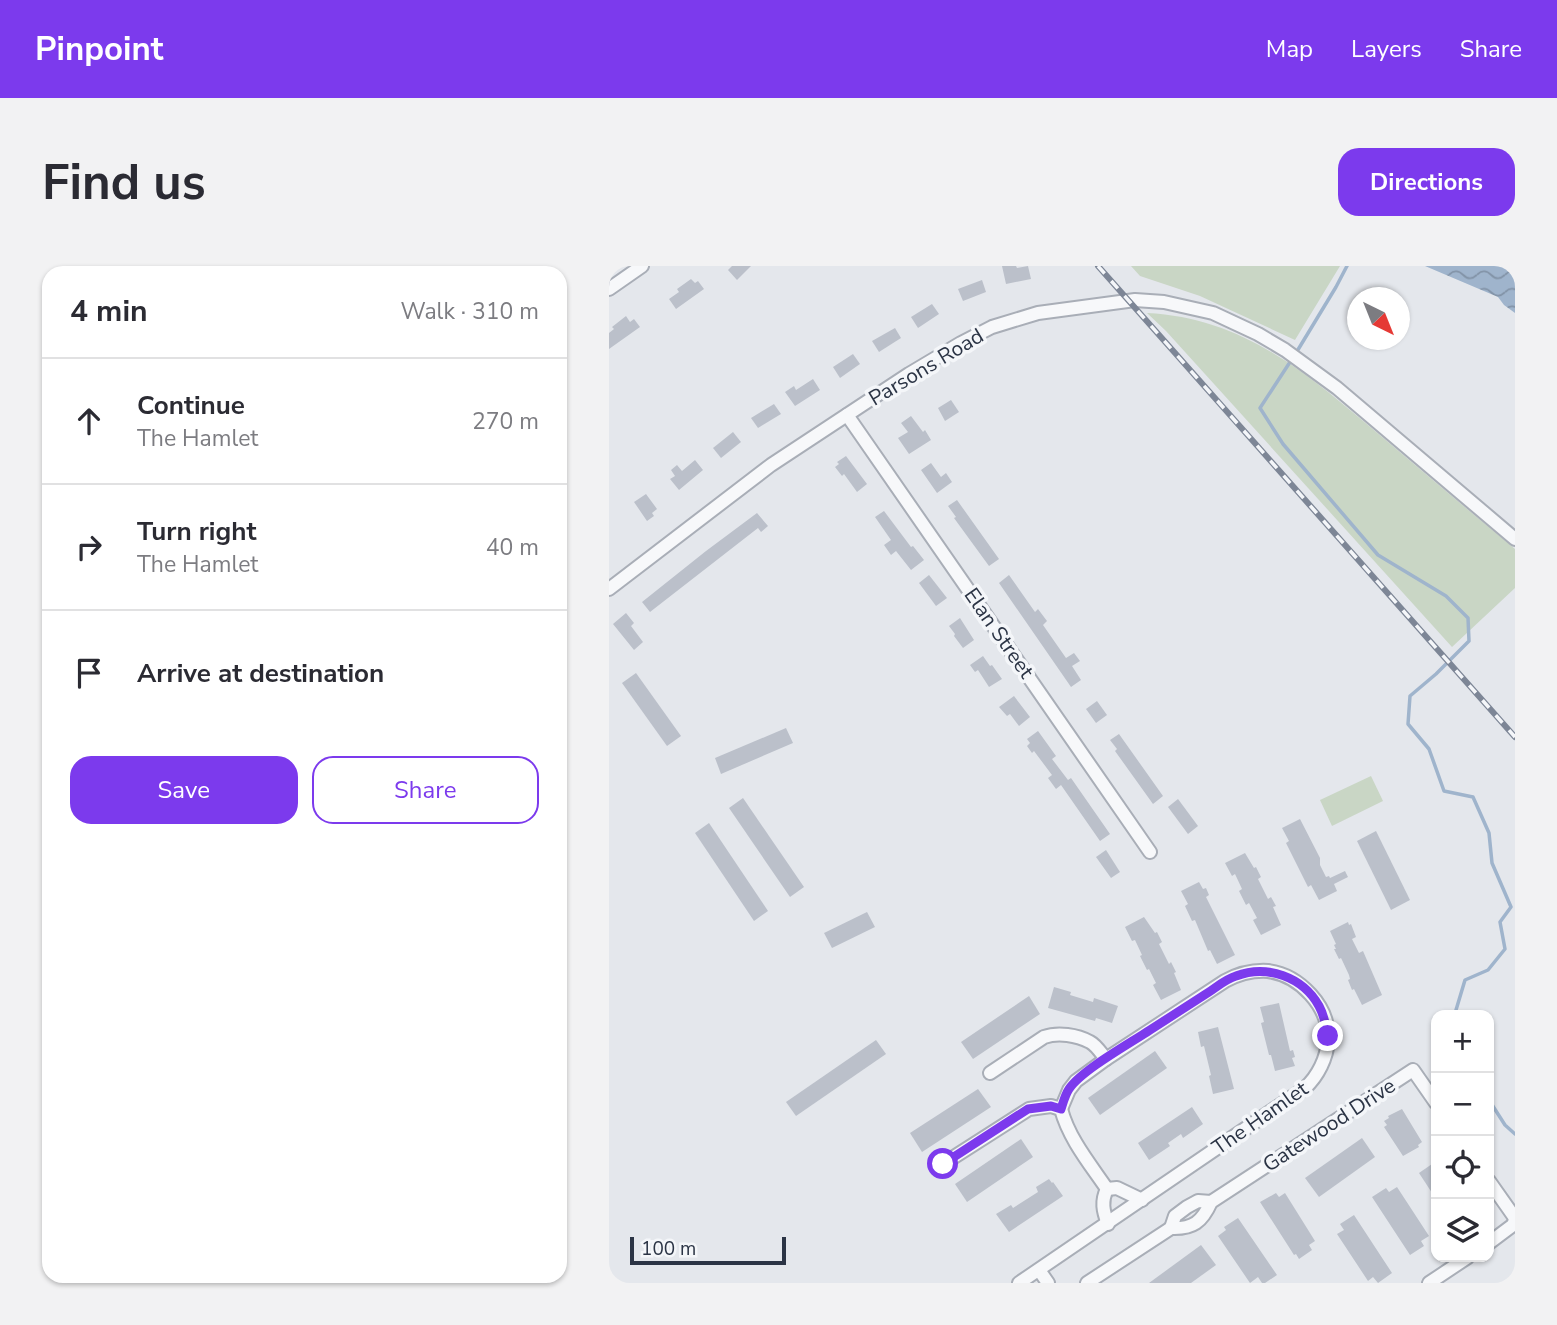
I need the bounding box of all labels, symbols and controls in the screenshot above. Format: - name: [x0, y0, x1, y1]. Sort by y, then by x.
- text: Pinpoint: [35, 27, 163, 72]
- text: Map: [1266, 33, 1313, 65]
- text: Layers: [1351, 33, 1422, 65]
- text: Share: [1460, 33, 1522, 65]
- button: Directions: [1338, 148, 1515, 216]
- text: Find us: [42, 149, 206, 216]
- north arrow: [1347, 287, 1410, 350]
- text: 4 min: [70, 291, 148, 332]
- text: Walk · 310 m: [400, 296, 539, 327]
- street label: Parsons Road: [863, 322, 989, 412]
- text: Continue: [137, 388, 245, 423]
- icon: ahead: [70, 402, 108, 440]
- text: 270 m: [472, 406, 539, 437]
- text: The Hamlet: [137, 423, 258, 454]
- text: Turn right: [137, 514, 256, 549]
- icon: right: [70, 528, 108, 566]
- text: 40 m: [486, 532, 539, 563]
- text: The Hamlet: [137, 549, 258, 580]
- street label: Elan Street: [958, 582, 1041, 684]
- icon: arrive: [70, 654, 108, 692]
- text: Arrive at destination: [137, 656, 384, 691]
- button: Save: [70, 756, 298, 824]
- button: Share: [312, 756, 539, 824]
- map controls: [1431, 1010, 1494, 1262]
- button: +: [1431, 1010, 1494, 1073]
- route end: [1312, 1020, 1343, 1051]
- street label: Gatewood Drive: [1257, 1072, 1401, 1178]
- button: −: [1431, 1073, 1494, 1136]
- street label: The Hamlet: [1207, 1074, 1314, 1161]
- button: locate: [1431, 1136, 1494, 1199]
- route start: [927, 1148, 958, 1179]
- button: layers: [1431, 1199, 1494, 1262]
- scale bar: [630, 1234, 786, 1266]
- text: 100 m: [641, 1236, 696, 1262]

